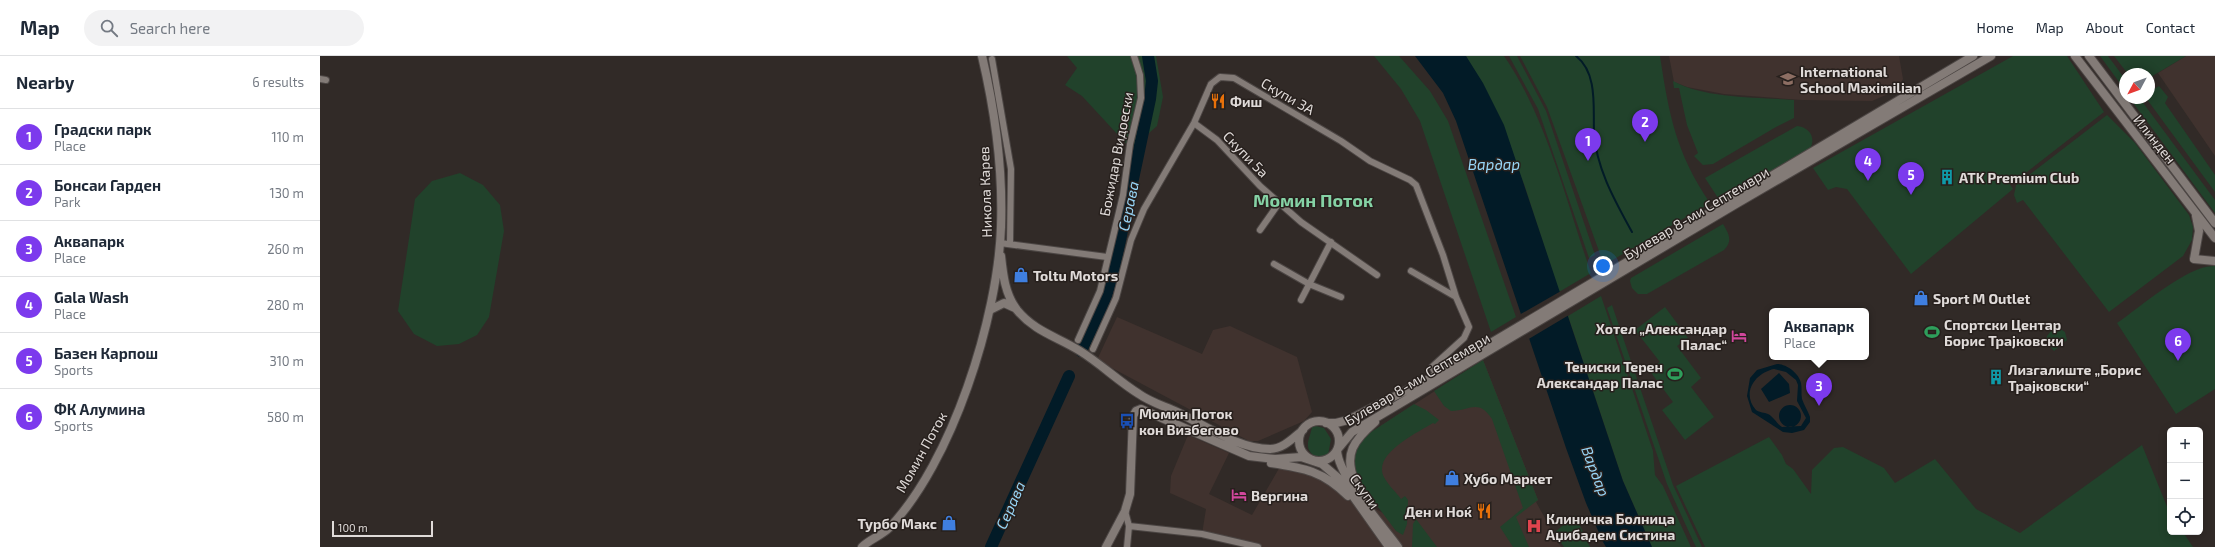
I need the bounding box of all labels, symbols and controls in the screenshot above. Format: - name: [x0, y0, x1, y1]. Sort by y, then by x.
- search box: [84, 10, 364, 46]
- text: Map: [20, 16, 60, 39]
- icon: search: [98, 17, 120, 39]
- text: Search here: [130, 19, 210, 37]
- text: Home: [1977, 19, 2014, 36]
- text: Map: [2036, 19, 2064, 36]
- text: About: [2086, 19, 2124, 36]
- text: Contact: [2146, 19, 2195, 36]
- place label: International School Maximilian: [1800, 63, 1921, 96]
- north arrow: [2119, 68, 2155, 104]
- school or university icon: International School Maximilian: [1779, 70, 1797, 88]
- text: Nearby: [16, 72, 74, 92]
- text: 6 results: [252, 74, 304, 90]
- street label: Скупи 3А: [1258, 74, 1318, 118]
- street label: Божидар Видоески: [1096, 91, 1136, 217]
- restaurant icon: Фиш: [1209, 92, 1227, 110]
- place label: Фиш: [1230, 93, 1262, 110]
- pin: 2: [1632, 109, 1658, 142]
- street label: Илинден: [2130, 111, 2180, 167]
- text: Градски парк: [54, 120, 152, 138]
- street label: Скупи 5а: [1220, 127, 1272, 181]
- pin: 1: [1575, 128, 1601, 161]
- text: 1: [26, 129, 32, 145]
- text: 110 m: [272, 129, 304, 145]
- text: Place: [54, 138, 86, 154]
- street label: Никола Карев: [975, 146, 995, 238]
- pin: 4: [1855, 148, 1881, 181]
- water label: Вардар: [1468, 155, 1520, 173]
- pin: 5: [1898, 162, 1924, 195]
- street label: Булевар 8-ми Септември: [1620, 163, 1772, 263]
- building icon: ATK Premium Club: [1938, 168, 1956, 186]
- place label: ATK Premium Club: [1959, 169, 2079, 186]
- text: Бонсаи Гарден: [54, 176, 161, 194]
- water label: Серава: [1114, 179, 1142, 233]
- text: 2: [25, 185, 33, 201]
- text: 130 m: [269, 185, 304, 201]
- district label: Момин Поток: [1253, 189, 1373, 211]
- text: Park: [54, 194, 81, 210]
- text: Аквапарк: [54, 232, 125, 250]
- text: 3: [25, 241, 33, 257]
- text: 260 m: [267, 241, 304, 257]
- text: Place: [54, 250, 86, 266]
- your location: [1593, 256, 1613, 276]
- shop icon: Toltu Motors: [1012, 266, 1030, 284]
- place label: Toltu Motors: [1033, 267, 1118, 284]
- text: Gala Wash: [54, 288, 129, 306]
- shop icon: Sport M Outlet: [1912, 289, 1930, 307]
- place label: Sport M Outlet: [1933, 290, 2031, 307]
- text: 4: [25, 297, 33, 313]
- text: 280 m: [267, 297, 304, 313]
- text: Place: [54, 306, 86, 322]
- popup: [1769, 308, 1869, 360]
- place label: Спортски Центар Борис Трајковски: [1944, 316, 2064, 349]
- text: Аквапарк: [1784, 317, 1854, 335]
- place label: Хотел „Александар Палас“: [1596, 320, 1727, 353]
- sports icon: Спортски Центар Борис Трајковски: [1923, 323, 1941, 341]
- hotel icon: Хотел „Александар Палас“: [1730, 327, 1748, 345]
- pin: 6: [2165, 328, 2191, 361]
- street label: Булевар 8-ми Септември: [1341, 329, 1493, 429]
- text: Place: [1784, 335, 1816, 351]
- text: Базен Карпош: [54, 344, 158, 362]
- text: 5: [25, 353, 33, 369]
- text: 310 m: [269, 353, 304, 369]
- place label: Тениски Терен Александар Палас: [1537, 358, 1663, 391]
- place label: Лизгалиште „Борис Трајковски“: [2008, 361, 2141, 394]
- text: Sports: [54, 362, 93, 378]
- sports icon: Тениски Терен Александар Палас: [1666, 365, 1684, 383]
- building icon: Лизгалиште „Борис Трајковски“: [1987, 368, 2005, 386]
- pin: 3: [1806, 373, 1832, 406]
- text: ФК Алумина: [54, 400, 145, 418]
- place label: Момин Поток кон Визбегово: [1139, 405, 1239, 438]
- street label: Момин Поток: [892, 408, 950, 495]
- text: 6: [25, 409, 33, 425]
- text: 580 m: [267, 409, 304, 425]
- bus stop icon: Момин Поток кон Визбегово: [1118, 412, 1136, 430]
- text: Sports: [54, 418, 93, 434]
- map controls: [2167, 427, 2203, 535]
- button: +: [2167, 427, 2203, 463]
- water label: Вардар: [1578, 443, 1614, 499]
- button: −: [2167, 463, 2203, 499]
- shop icon: Хубо Маркет: [1443, 469, 1461, 487]
- street label: Скупи: [1347, 470, 1383, 512]
- place label: Хубо Маркет: [1464, 470, 1552, 487]
- water label: Серава: [991, 478, 1029, 532]
- hotel icon: Вергина: [1230, 486, 1248, 504]
- place label: Вергина: [1251, 487, 1308, 504]
- button: locate: [2167, 499, 2203, 535]
- restaurant icon: Ден и Ноќ: [1475, 502, 1493, 520]
- place label: Ден и Ноќ: [1405, 503, 1472, 520]
- place label: Клиничка Болница Аџибадем Систина: [1546, 510, 1675, 543]
- shop icon: Турбо Макс: [940, 514, 958, 532]
- place label: Турбо Макс: [857, 515, 937, 532]
- hospital icon: Клиничка Болница Аџибадем Систина: [1525, 517, 1543, 535]
- scale bar: [332, 519, 433, 538]
- text: 100 m: [338, 521, 368, 534]

